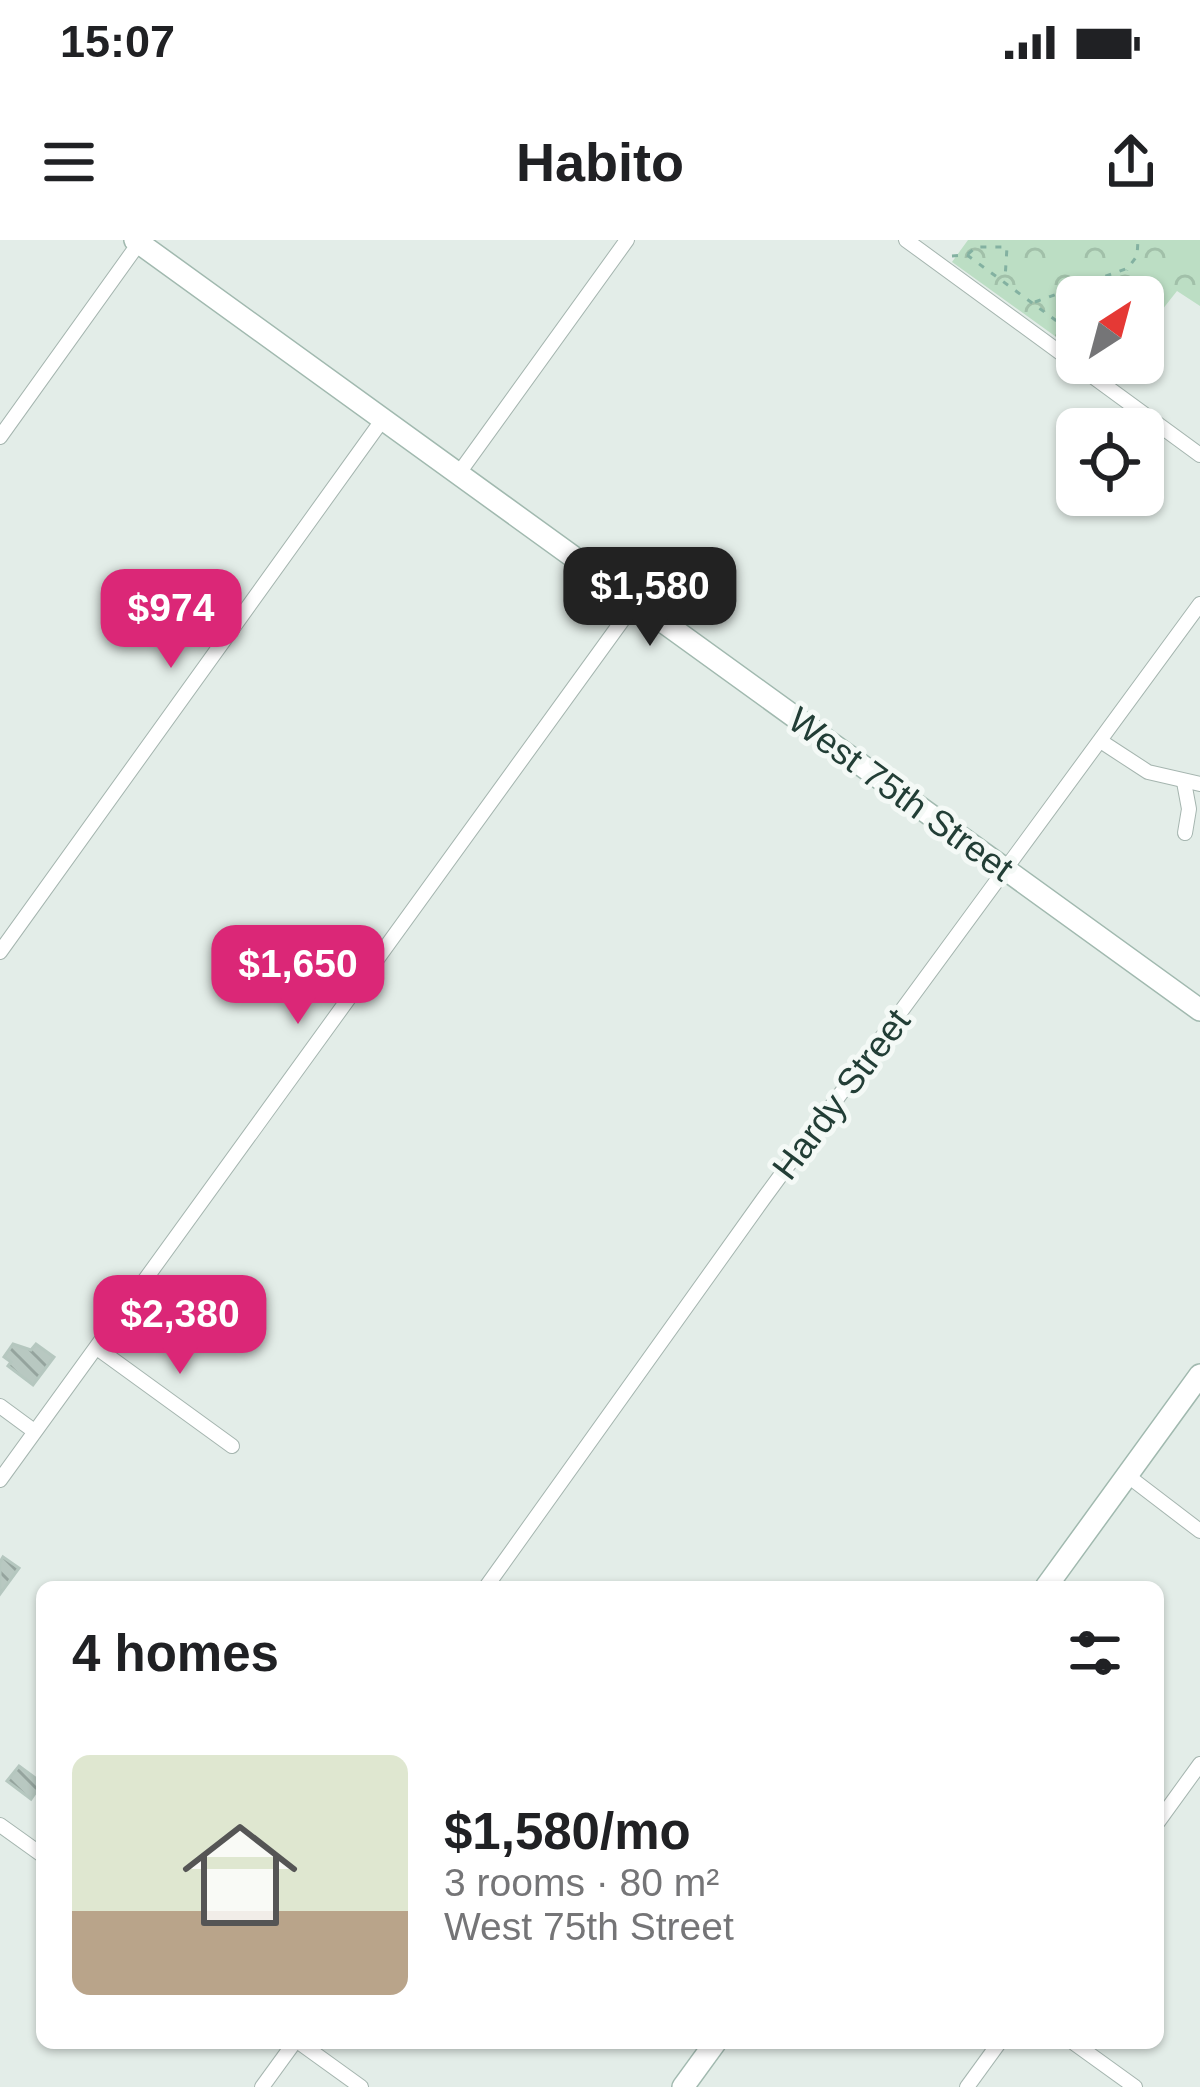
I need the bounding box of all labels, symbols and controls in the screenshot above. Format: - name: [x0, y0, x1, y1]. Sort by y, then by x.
- text: 15:07: [60, 16, 175, 67]
- icon: menu: [36, 129, 102, 195]
- icon: share: [1098, 129, 1164, 195]
- text: Habito: [516, 132, 684, 192]
- north arrow: [1056, 276, 1164, 384]
- map controls: [1056, 276, 1164, 516]
- button: locate: [1056, 408, 1164, 516]
- pin: $1,580: [552, 547, 748, 649]
- text: $1,580: [590, 564, 710, 607]
- pin: $974: [100, 569, 242, 671]
- text: $974: [128, 586, 214, 629]
- street label: West 75th Street: [781, 699, 1021, 889]
- pin: $1,650: [200, 925, 396, 1027]
- text: $1,650: [238, 942, 358, 985]
- street label: Hardy Street: [764, 1001, 918, 1187]
- pin: $2,380: [82, 1275, 278, 1377]
- text: $2,380: [120, 1292, 240, 1335]
- icon: filters: [1062, 1620, 1128, 1686]
- text: 4 homes: [72, 1625, 279, 1682]
- icon: home: [168, 1803, 312, 1947]
- text: $1,580/mo: [444, 1803, 691, 1860]
- text: 3 rooms · 80 m²: [444, 1861, 719, 1904]
- text: West 75th Street: [444, 1905, 734, 1948]

